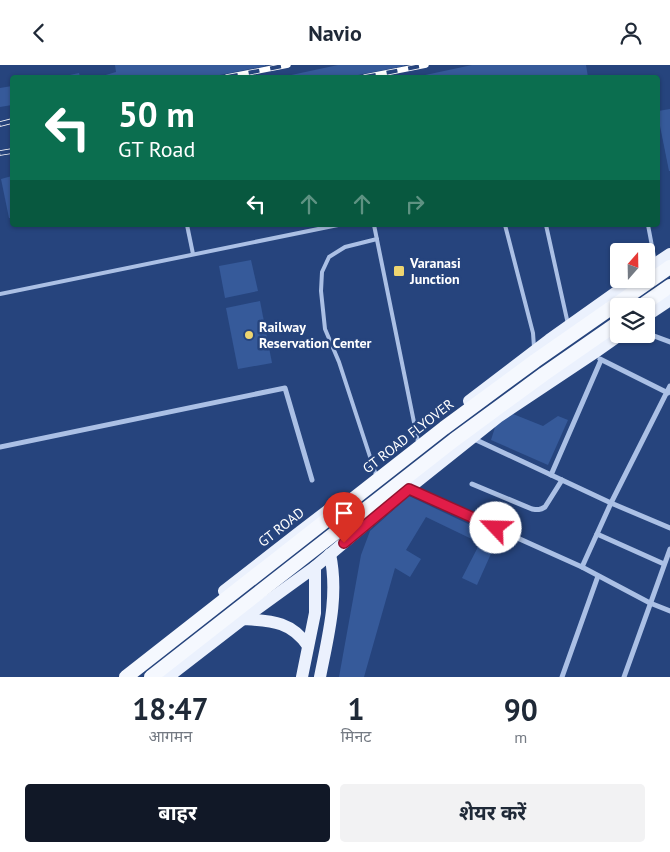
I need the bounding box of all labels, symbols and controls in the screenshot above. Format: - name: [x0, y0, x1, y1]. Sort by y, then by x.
- icon: back: [25, 19, 53, 47]
- text: Navio: [308, 19, 362, 47]
- icon: person: [617, 19, 645, 47]
- text: 50 m: [118, 91, 195, 137]
- icon: left: [35, 95, 100, 160]
- text: GT Road: [118, 135, 195, 163]
- icon: left: [242, 190, 270, 218]
- icon: ahead: [295, 190, 323, 218]
- icon: ahead: [348, 190, 376, 218]
- icon: right: [401, 190, 429, 218]
- north arrow: [610, 243, 655, 287]
- map controls: [610, 243, 655, 343]
- place label: Varanasi Junction: [409, 254, 461, 288]
- marker: Varanasi Junction: [392, 264, 406, 278]
- button: layers: [610, 298, 655, 343]
- place label: Railway Reservation Center: [259, 318, 372, 352]
- marker: Railway Reservation Center: [243, 329, 255, 341]
- street label: GT ROAD FLYOVER: [359, 395, 457, 477]
- pin: [323, 492, 365, 543]
- icon: arrive: [330, 499, 358, 527]
- position arrow: [469, 501, 521, 553]
- street label: GT ROAD: [254, 503, 308, 551]
- text: 18:47: [132, 689, 208, 728]
- text: 1: [348, 689, 365, 728]
- text: 90: [504, 690, 538, 729]
- text: आगमन: [148, 726, 192, 746]
- text: मिनट: [341, 726, 371, 746]
- text: m: [514, 727, 527, 747]
- button: बाहर: [25, 784, 330, 842]
- button: शेयर करें: [340, 784, 645, 842]

